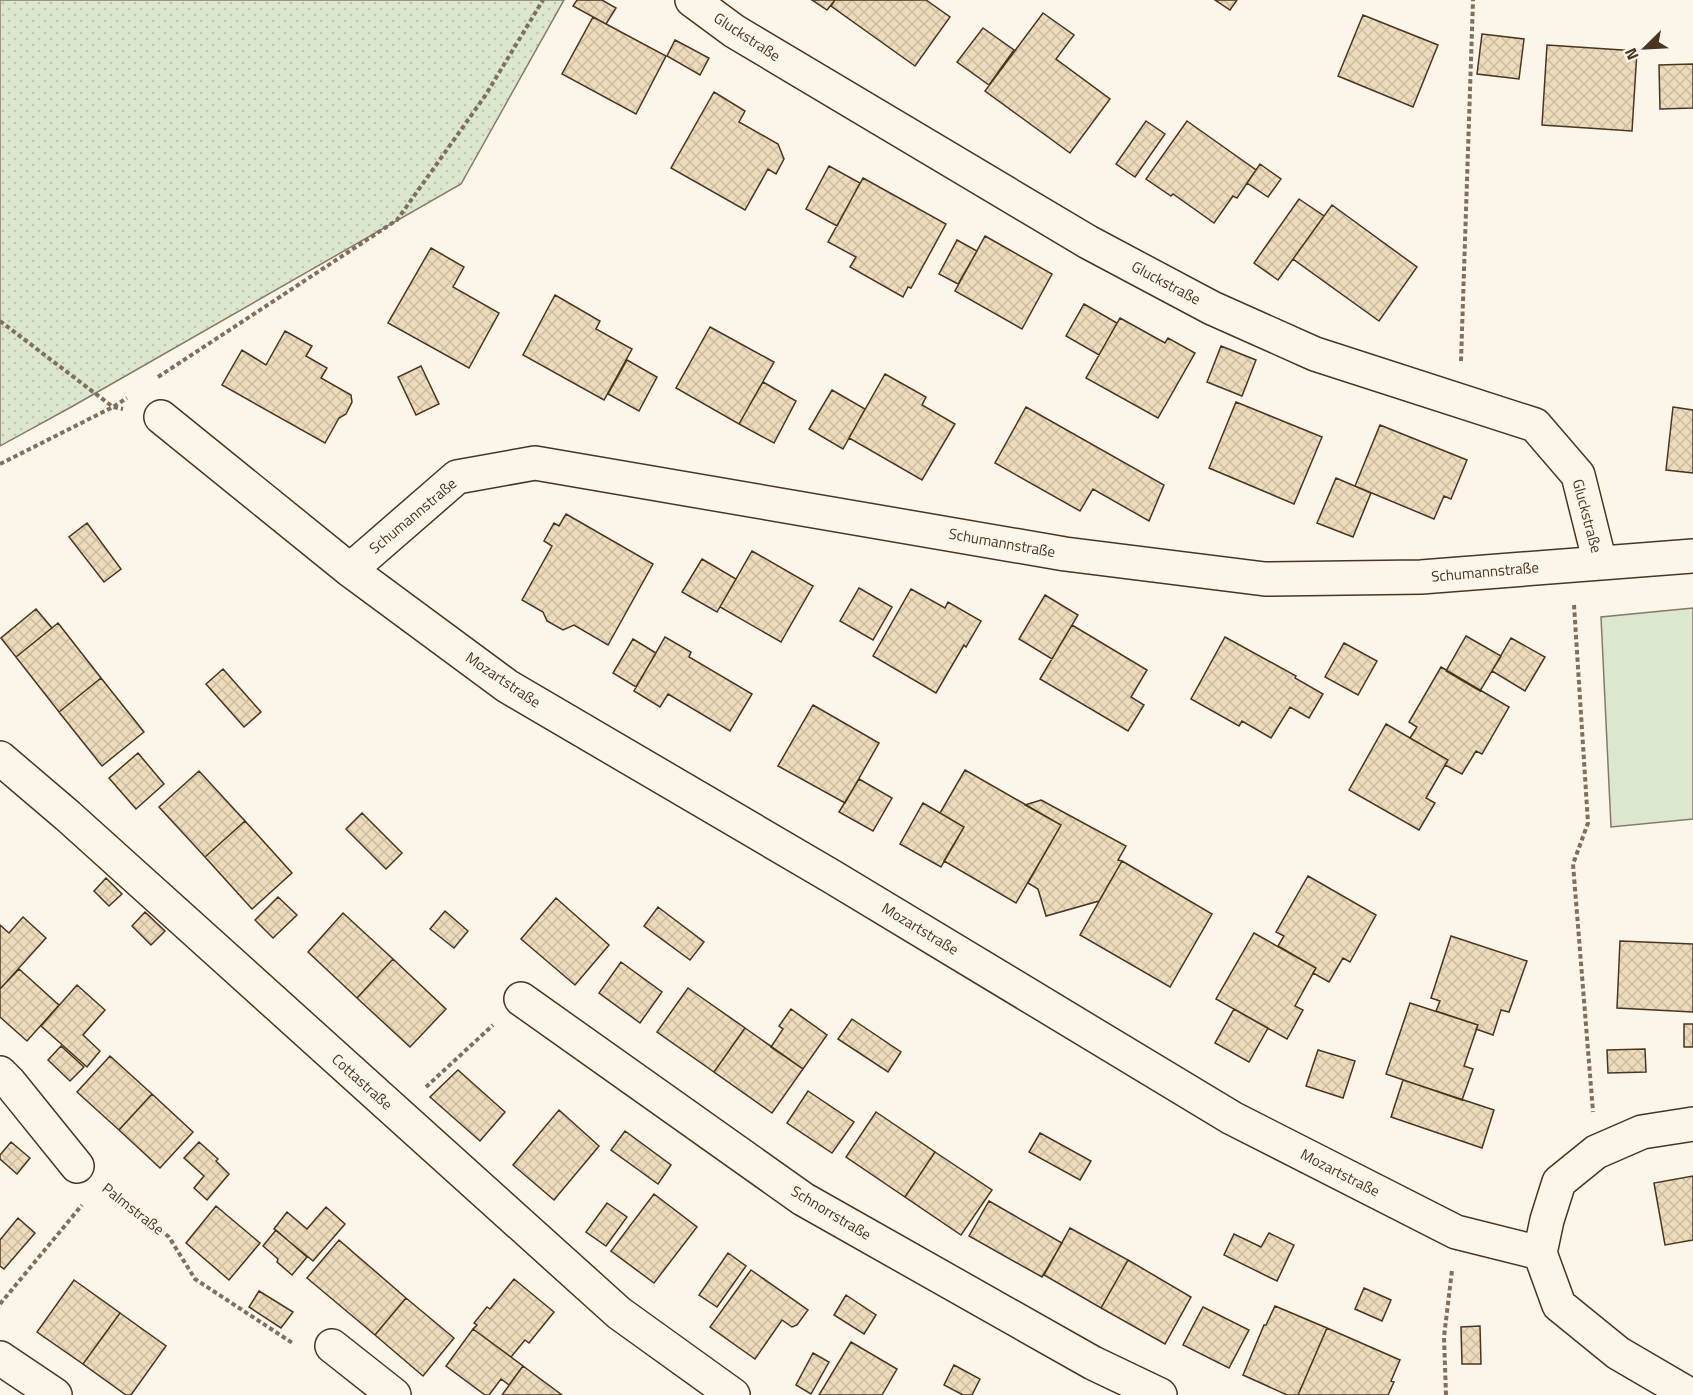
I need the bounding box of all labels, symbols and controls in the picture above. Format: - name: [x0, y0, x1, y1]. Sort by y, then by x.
- street label: Gluckstraße: [709, 6, 785, 67]
- north arrow: [1615, 18, 1675, 78]
- text: N: [1618, 44, 1645, 64]
- street label: Gluckstraße: [1127, 255, 1205, 310]
- street label: Schumannstraße: [364, 472, 461, 559]
- street label: Gluckstraße: [1567, 476, 1608, 555]
- street label: Schumannstraße: [947, 522, 1057, 563]
- street label: Schumannstraße: [1430, 555, 1540, 588]
- street label: Mozartstraße: [461, 646, 545, 713]
- street label: Mozartstraße: [877, 896, 963, 961]
- street label: Cottastraße: [327, 1048, 398, 1115]
- street label: Mozartstraße: [1297, 1143, 1384, 1202]
- street label: Palmstraße: [97, 1177, 169, 1240]
- street label: Schnorrstraße: [787, 1179, 876, 1246]

